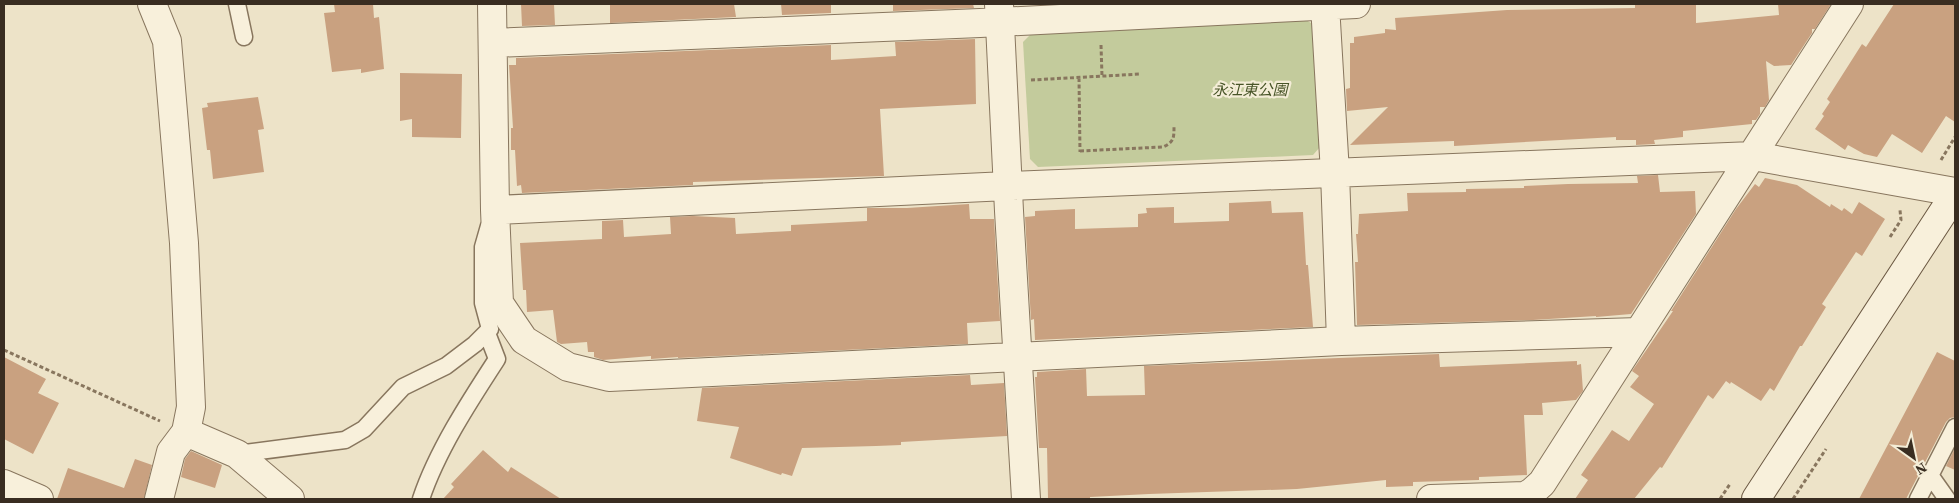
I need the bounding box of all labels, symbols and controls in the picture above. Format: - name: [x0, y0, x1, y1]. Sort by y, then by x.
- park label: 永江東公園: [1212, 79, 1289, 100]
- north arrow: [1889, 433, 1939, 483]
- text: N: [1911, 458, 1931, 480]

